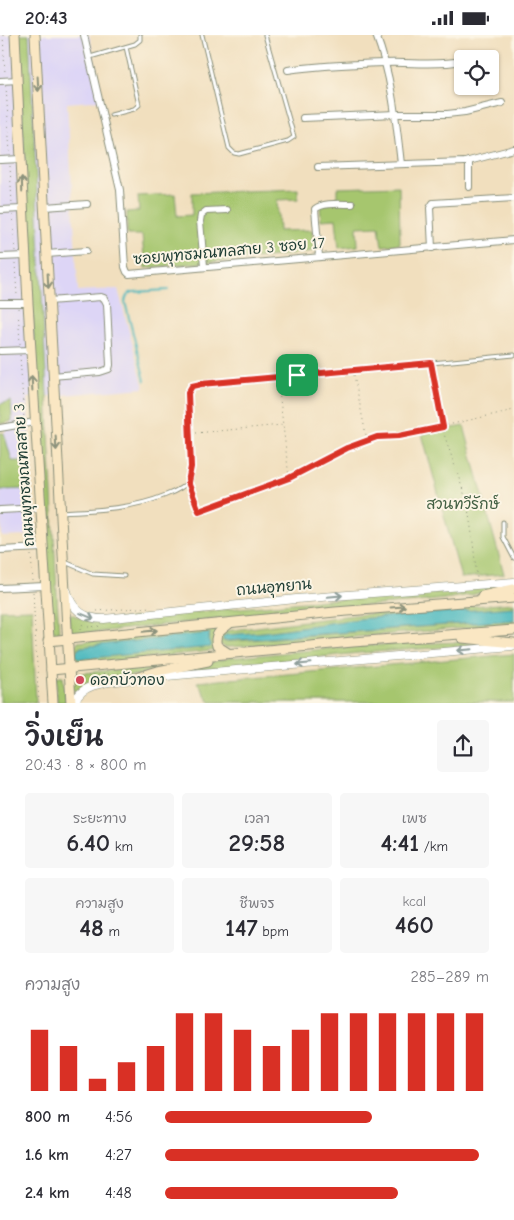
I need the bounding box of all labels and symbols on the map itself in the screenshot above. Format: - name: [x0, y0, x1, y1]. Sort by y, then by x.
- one-way arrow: [33, 75, 42, 91]
- one-way arrow: [18, 176, 27, 192]
- street label: ซอยพุทธมณฑลสาย 3 ซอย 17: [132, 234, 326, 270]
- one-way arrow: [44, 273, 53, 289]
- pin: [276, 354, 318, 396]
- one-way arrow: [28, 375, 37, 391]
- street label: ถนนพุทธมณฑลสาย 3: [10, 403, 40, 547]
- one-way arrow: [52, 435, 61, 451]
- park label: สวนทวีรักษ์: [426, 494, 501, 513]
- street label: ถนนอุทยาน: [236, 575, 313, 601]
- one-way arrow: [327, 591, 343, 600]
- one-way arrow: [390, 602, 406, 612]
- one-way arrow: [79, 611, 94, 621]
- one-way arrow: [141, 626, 157, 636]
- one-way arrow: [458, 645, 474, 654]
- one-way arrow: [296, 659, 312, 669]
- place label: ดอกบัวทอง: [90, 671, 165, 689]
- marker: ดอกบัวทอง: [74, 674, 86, 686]

